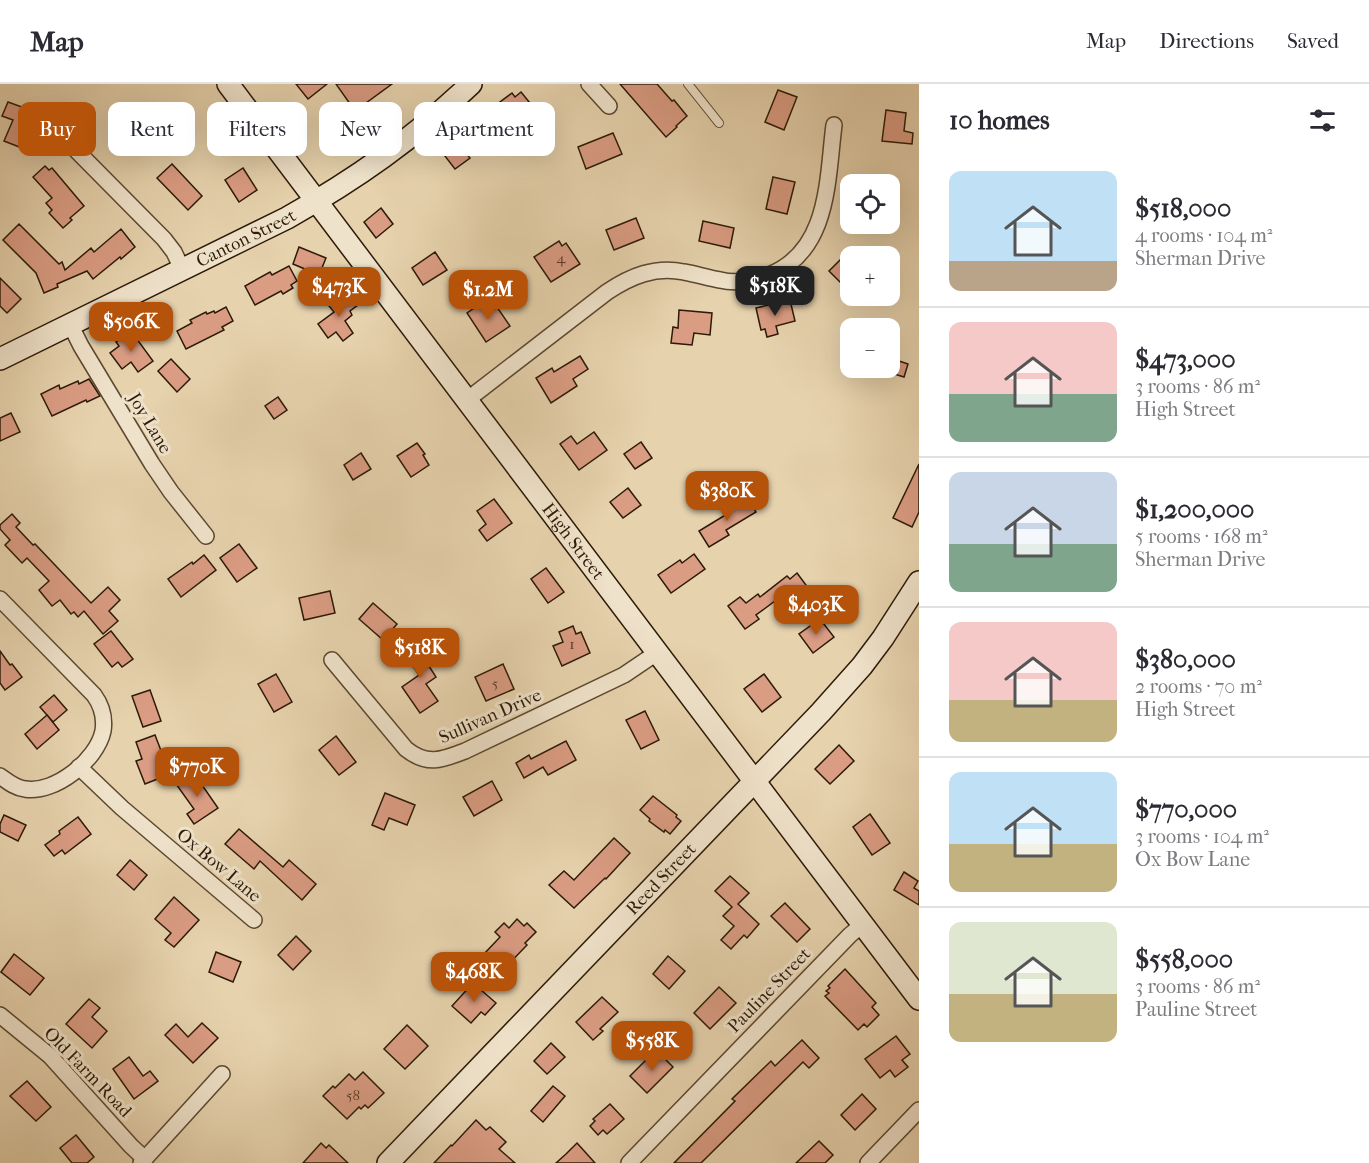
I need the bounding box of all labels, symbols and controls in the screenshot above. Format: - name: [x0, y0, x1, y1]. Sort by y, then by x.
- text: Map: [30, 25, 84, 58]
- text: Map: [1086, 29, 1126, 53]
- text: Directions: [1159, 29, 1254, 53]
- text: Saved: [1287, 29, 1339, 53]
- chip: Buy: [18, 102, 96, 156]
- chip: Rent: [108, 102, 195, 156]
- chip: Filters: [207, 102, 307, 156]
- chip: New: [319, 102, 402, 156]
- chip: Apartment: [414, 102, 555, 156]
- icon: filters: [1306, 104, 1339, 137]
- text: 10 homes: [949, 105, 1050, 136]
- map controls: [840, 174, 900, 378]
- button: locate: [840, 174, 900, 234]
- text: $518,000: [1135, 193, 1231, 224]
- icon: home: [997, 195, 1069, 267]
- street label: Canton Street: [193, 205, 300, 272]
- text: 4 rooms · 104 m²: [1135, 224, 1273, 247]
- button: +: [840, 246, 900, 306]
- text: Sherman Drive: [1135, 247, 1266, 270]
- house number: 4: [557, 249, 567, 267]
- pin: $518K: [733, 266, 817, 317]
- pin: $473K: [297, 267, 381, 318]
- pin: $1.2M: [446, 270, 530, 321]
- text: $518K: [749, 274, 801, 297]
- text: $473K: [312, 275, 366, 298]
- text: $1.2M: [463, 278, 513, 301]
- pin: $506K: [89, 302, 173, 353]
- text: $506K: [103, 310, 159, 333]
- button: −: [840, 318, 900, 378]
- text: $473,000: [1135, 344, 1236, 375]
- icon: home: [997, 346, 1069, 418]
- text: 3 rooms · 86 m²: [1135, 375, 1260, 398]
- street label: Joy Lane: [122, 387, 176, 457]
- text: High Street: [1135, 398, 1236, 421]
- pin: $380K: [685, 471, 769, 522]
- text: $380K: [700, 479, 754, 502]
- text: $1,200,000: [1135, 494, 1254, 525]
- icon: home: [997, 496, 1069, 568]
- street label: High Street: [537, 499, 609, 585]
- text: 5 rooms · 168 m²: [1135, 525, 1268, 548]
- text: Sherman Drive: [1135, 548, 1266, 571]
- pin: $403K: [774, 585, 858, 636]
- text: $403K: [788, 593, 844, 616]
- pin: $518K: [378, 628, 462, 679]
- house number: 1: [569, 635, 575, 653]
- text: $518K: [394, 636, 446, 659]
- text: $380,000: [1135, 644, 1236, 675]
- icon: home: [997, 646, 1069, 718]
- house number: 5: [492, 674, 498, 692]
- text: 2 rooms · 70 m²: [1135, 675, 1262, 698]
- street label: Sullivan Drive: [436, 684, 545, 748]
- text: High Street: [1135, 698, 1236, 721]
- pin: $770K: [155, 747, 239, 798]
- text: $770K: [169, 755, 225, 778]
- text: $770,000: [1135, 794, 1237, 825]
- icon: home: [997, 796, 1069, 868]
- street label: Ox Bow Lane: [172, 824, 265, 907]
- text: 3 rooms · 104 m²: [1135, 825, 1269, 848]
- street label: Reed Street: [622, 838, 701, 920]
- text: Ox Bow Lane: [1135, 848, 1250, 871]
- street label: Pauline Street: [724, 943, 816, 1037]
- text: $558,000: [1135, 944, 1233, 975]
- icon: home: [997, 946, 1069, 1018]
- pin: $468K: [432, 952, 516, 1003]
- text: $468K: [445, 960, 503, 983]
- text: 3 rooms · 86 m²: [1135, 975, 1260, 998]
- text: Pauline Street: [1135, 998, 1257, 1021]
- pin: $558K: [610, 1021, 694, 1072]
- street label: Old Farm Road: [39, 1023, 136, 1122]
- text: $558K: [626, 1029, 678, 1052]
- house number: 58: [346, 1086, 360, 1104]

